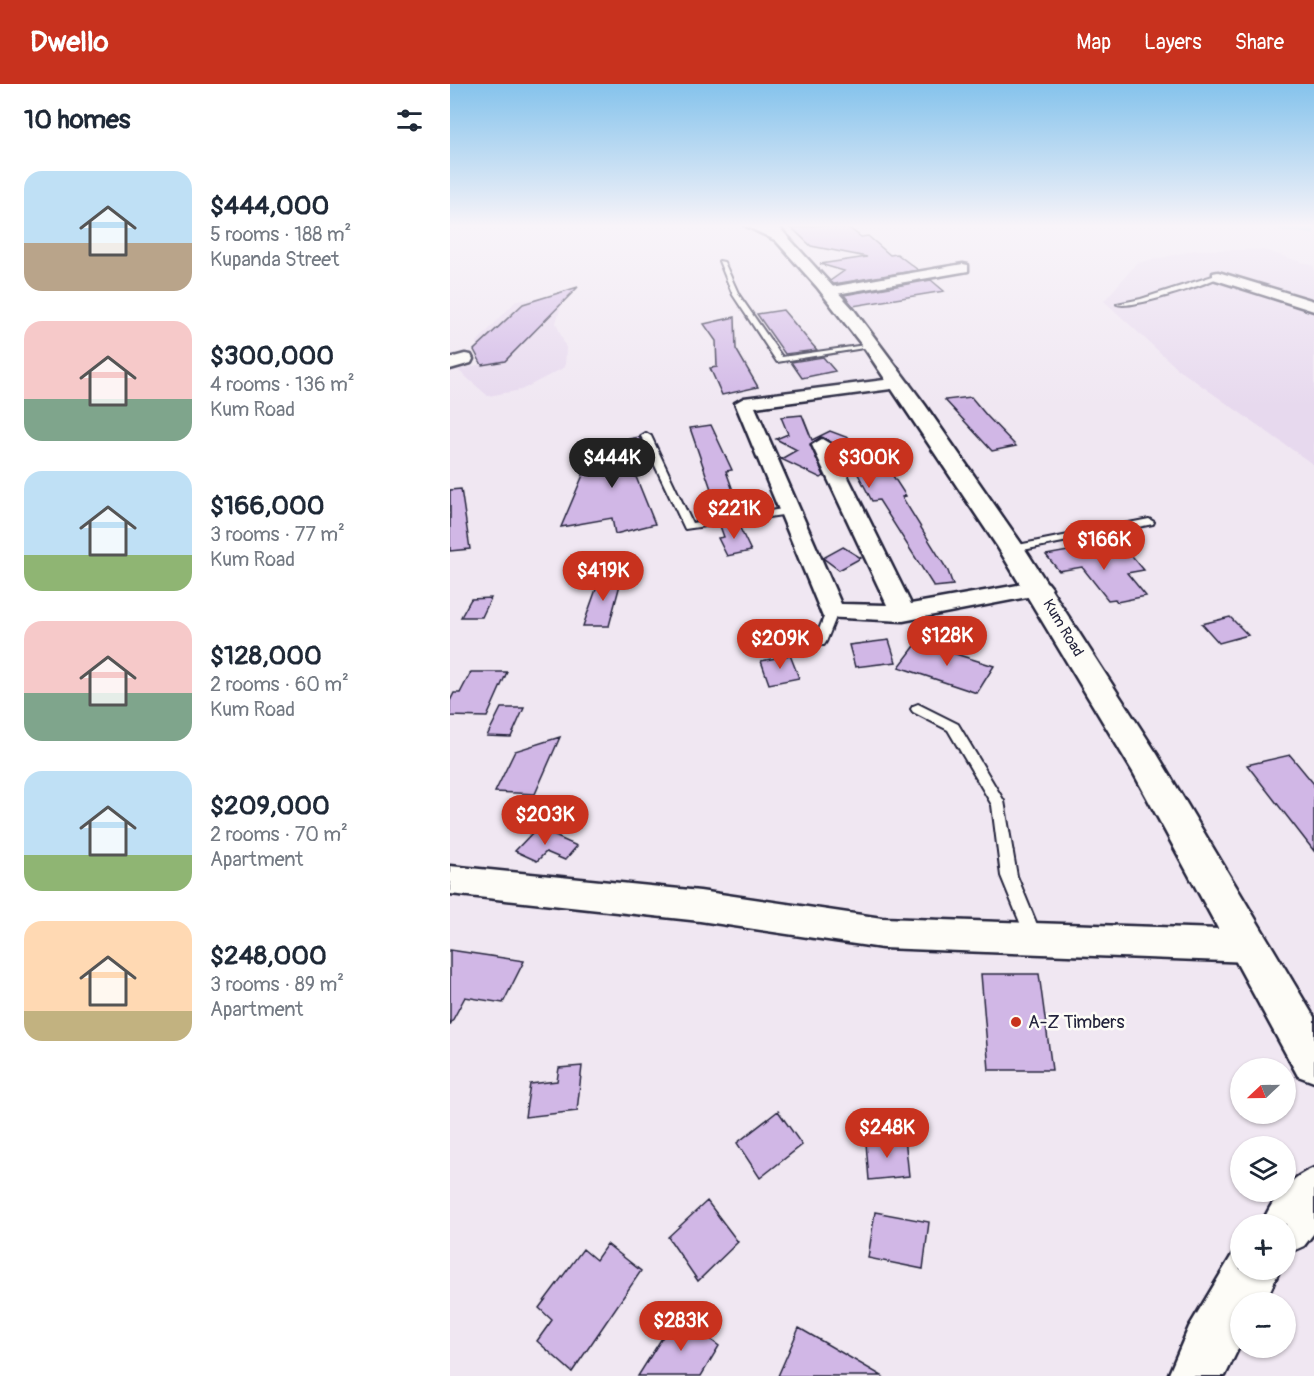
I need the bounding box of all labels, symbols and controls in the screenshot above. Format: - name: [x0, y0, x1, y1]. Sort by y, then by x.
- text: Dwello: [30, 25, 109, 60]
- text: Map: [1076, 29, 1111, 56]
- text: Layers: [1144, 29, 1202, 56]
- text: Share: [1235, 29, 1284, 56]
- text: 10 homes: [24, 104, 130, 136]
- icon: filters: [393, 104, 426, 137]
- text: $444,000: [210, 190, 329, 222]
- icon: home: [72, 195, 144, 267]
- text: 5 rooms · 188 m²: [210, 222, 351, 247]
- text: Kupanda Street: [210, 247, 339, 272]
- text: $300,000: [210, 340, 334, 372]
- icon: home: [72, 345, 144, 417]
- text: 4 rooms · 136 m²: [210, 372, 355, 397]
- text: Kum Road: [210, 397, 295, 422]
- pin: $444K: [570, 438, 654, 489]
- pin: $300K: [827, 438, 911, 489]
- text: $444K: [583, 445, 641, 470]
- text: $300K: [838, 445, 900, 470]
- pin: $221K: [692, 489, 776, 540]
- text: $166,000: [210, 490, 324, 522]
- icon: home: [72, 495, 144, 567]
- text: $221K: [707, 496, 761, 521]
- pin: $166K: [1062, 520, 1146, 571]
- text: 3 rooms · 77 m²: [210, 522, 345, 547]
- text: $166K: [1077, 527, 1131, 552]
- text: Kum Road: [210, 547, 295, 572]
- pin: $419K: [561, 551, 645, 602]
- text: $419K: [577, 558, 629, 583]
- street label: Kum Road: [1038, 596, 1088, 660]
- pin: $128K: [905, 616, 989, 667]
- pin: $209K: [738, 619, 822, 670]
- text: $128K: [921, 623, 973, 648]
- text: $209K: [751, 626, 809, 651]
- text: $128,000: [210, 640, 322, 672]
- icon: home: [72, 645, 144, 717]
- text: 2 rooms · 60 m²: [210, 672, 349, 697]
- text: Kum Road: [210, 697, 295, 722]
- text: $209,000: [210, 790, 330, 822]
- icon: home: [72, 795, 144, 867]
- pin: $203K: [503, 795, 587, 846]
- text: $203K: [516, 802, 574, 827]
- text: 2 rooms · 70 m²: [210, 822, 348, 847]
- text: Apartment: [210, 847, 303, 872]
- text: $248,000: [210, 940, 327, 972]
- icon: home: [72, 945, 144, 1017]
- text: 3 rooms · 89 m²: [210, 972, 344, 997]
- text: Apartment: [210, 997, 303, 1022]
- place label: A-Z Timbers: [1028, 1011, 1124, 1034]
- marker: A-Z Timbers: [1009, 1015, 1023, 1029]
- north arrow: [1230, 1058, 1296, 1124]
- map controls: [1230, 1058, 1296, 1358]
- pin: $248K: [845, 1108, 929, 1159]
- text: $248K: [859, 1115, 915, 1140]
- button: layers: [1230, 1136, 1296, 1202]
- button: +: [1230, 1214, 1296, 1280]
- button: −: [1230, 1292, 1296, 1358]
- pin: $283K: [639, 1301, 723, 1352]
- text: $283K: [653, 1308, 709, 1333]

